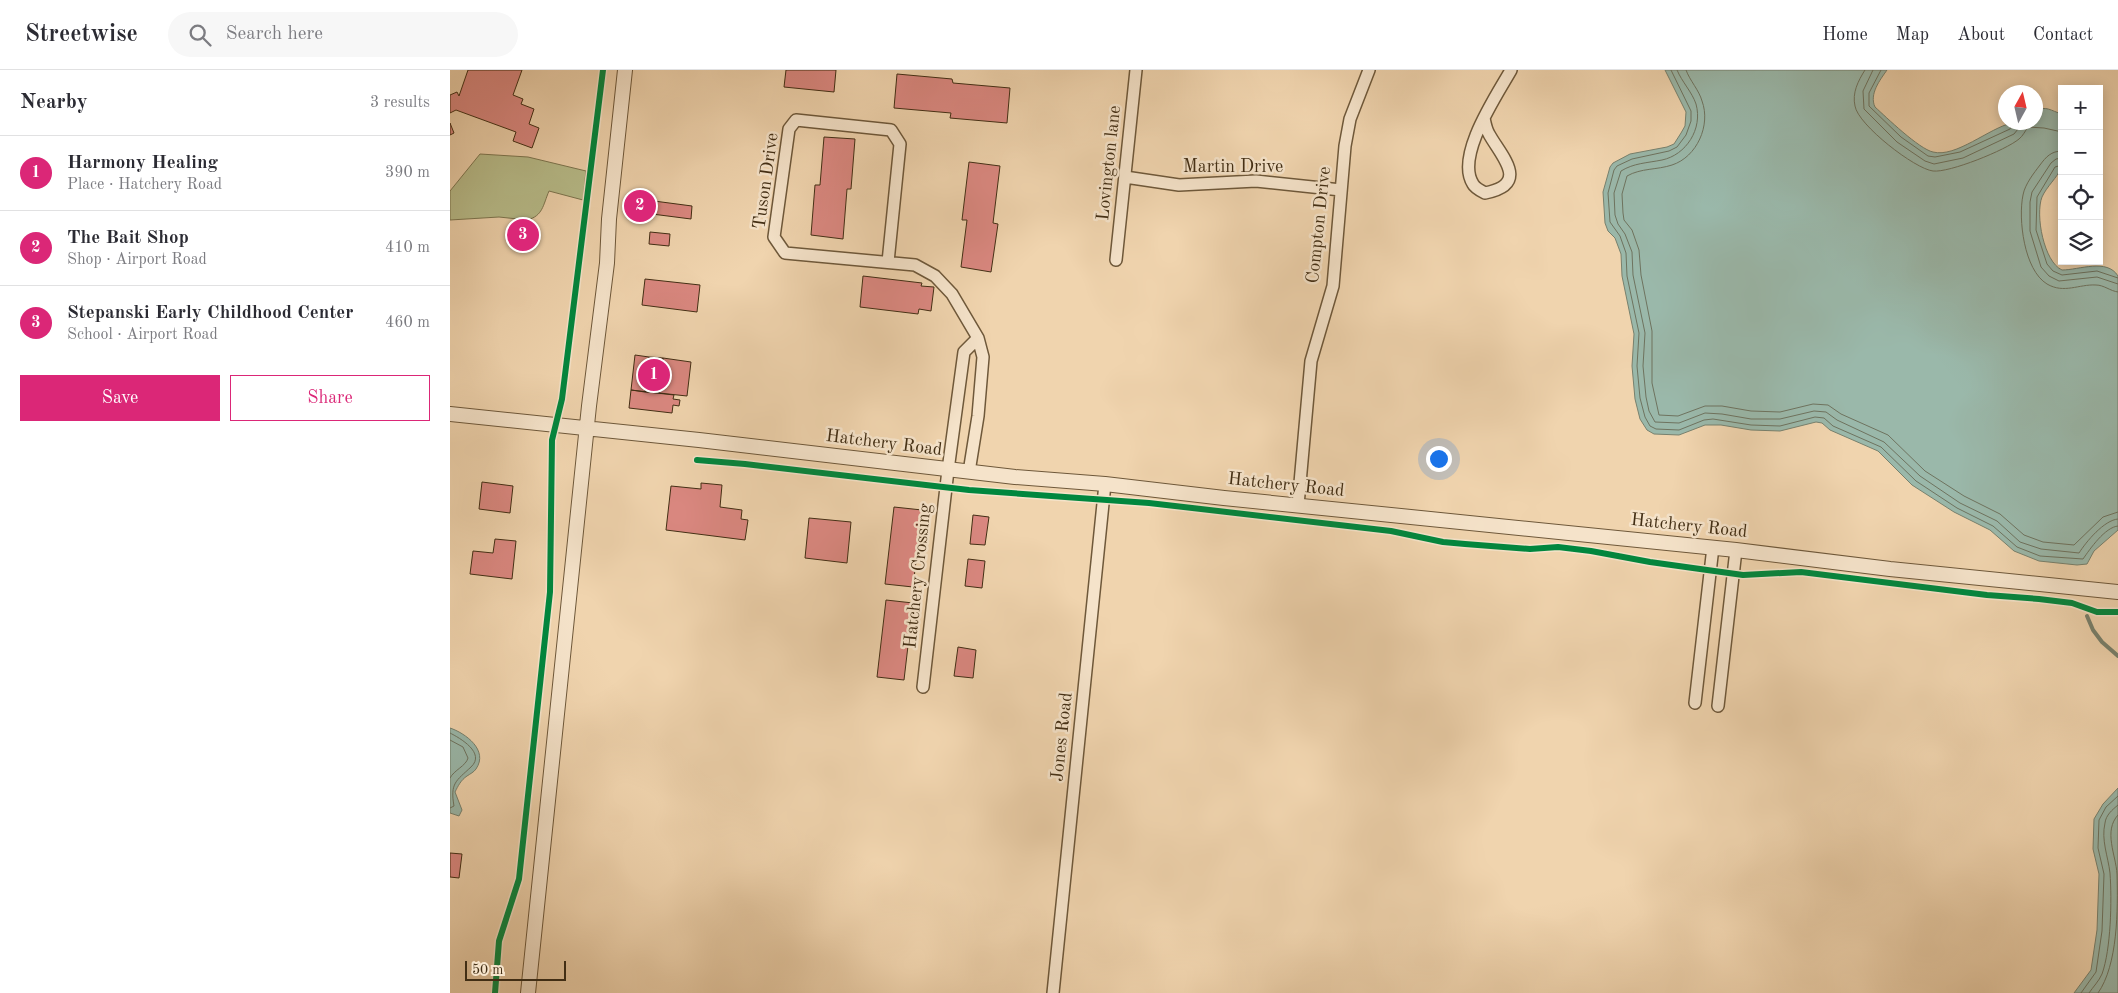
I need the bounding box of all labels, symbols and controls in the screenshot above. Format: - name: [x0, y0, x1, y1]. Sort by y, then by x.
- search box: [168, 12, 518, 57]
- icon: search: [186, 21, 214, 49]
- text: Streetwise: [25, 23, 138, 47]
- text: Search here: [226, 25, 323, 44]
- text: Home: [1822, 26, 1868, 44]
- text: Map: [1896, 26, 1929, 44]
- text: About: [1957, 26, 2005, 44]
- text: Contact: [2033, 26, 2093, 44]
- north arrow: [1998, 85, 2043, 130]
- map controls: [2058, 85, 2103, 265]
- button: +: [2058, 85, 2103, 130]
- text: Nearby: [20, 92, 88, 113]
- text: 3 results: [370, 95, 430, 111]
- street label: Lovington lane: [1094, 104, 1124, 222]
- button: −: [2058, 130, 2103, 175]
- street label: Tuson Drive: [750, 132, 782, 230]
- text: Harmony Healing: [67, 154, 218, 173]
- street label: Martin Drive: [1183, 158, 1283, 176]
- text: 1: [31, 165, 41, 181]
- text: 390 m: [385, 165, 430, 181]
- street label: Compton Drive: [1304, 165, 1334, 285]
- button: locate: [2058, 175, 2103, 220]
- text: Place · Hatchery Road: [67, 177, 222, 193]
- pin: 2: [624, 187, 656, 225]
- pin: 3: [507, 216, 539, 254]
- button: layers: [2058, 220, 2103, 265]
- text: The Bait Shop: [67, 229, 189, 248]
- text: 2: [31, 240, 41, 256]
- text: 410 m: [385, 240, 430, 256]
- text: Shop · Airport Road: [67, 252, 207, 268]
- text: Stepanski Early Childhood Center: [67, 304, 354, 323]
- text: 3: [31, 315, 41, 331]
- text: 460 m: [385, 315, 430, 331]
- text: School · Airport Road: [67, 327, 218, 343]
- pin: 1: [638, 356, 670, 394]
- button: Save: [20, 375, 220, 421]
- button: Share: [230, 375, 430, 421]
- street label: Hatchery Road: [825, 427, 943, 459]
- your location: [1426, 446, 1452, 472]
- street label: Hatchery Road: [1227, 470, 1345, 500]
- street label: Hatchery Crossing: [901, 502, 935, 649]
- street label: Hatchery Road: [1630, 511, 1748, 541]
- street label: Jones Road: [1048, 692, 1076, 782]
- scale bar: [465, 958, 566, 981]
- text: 50 m: [472, 963, 503, 977]

